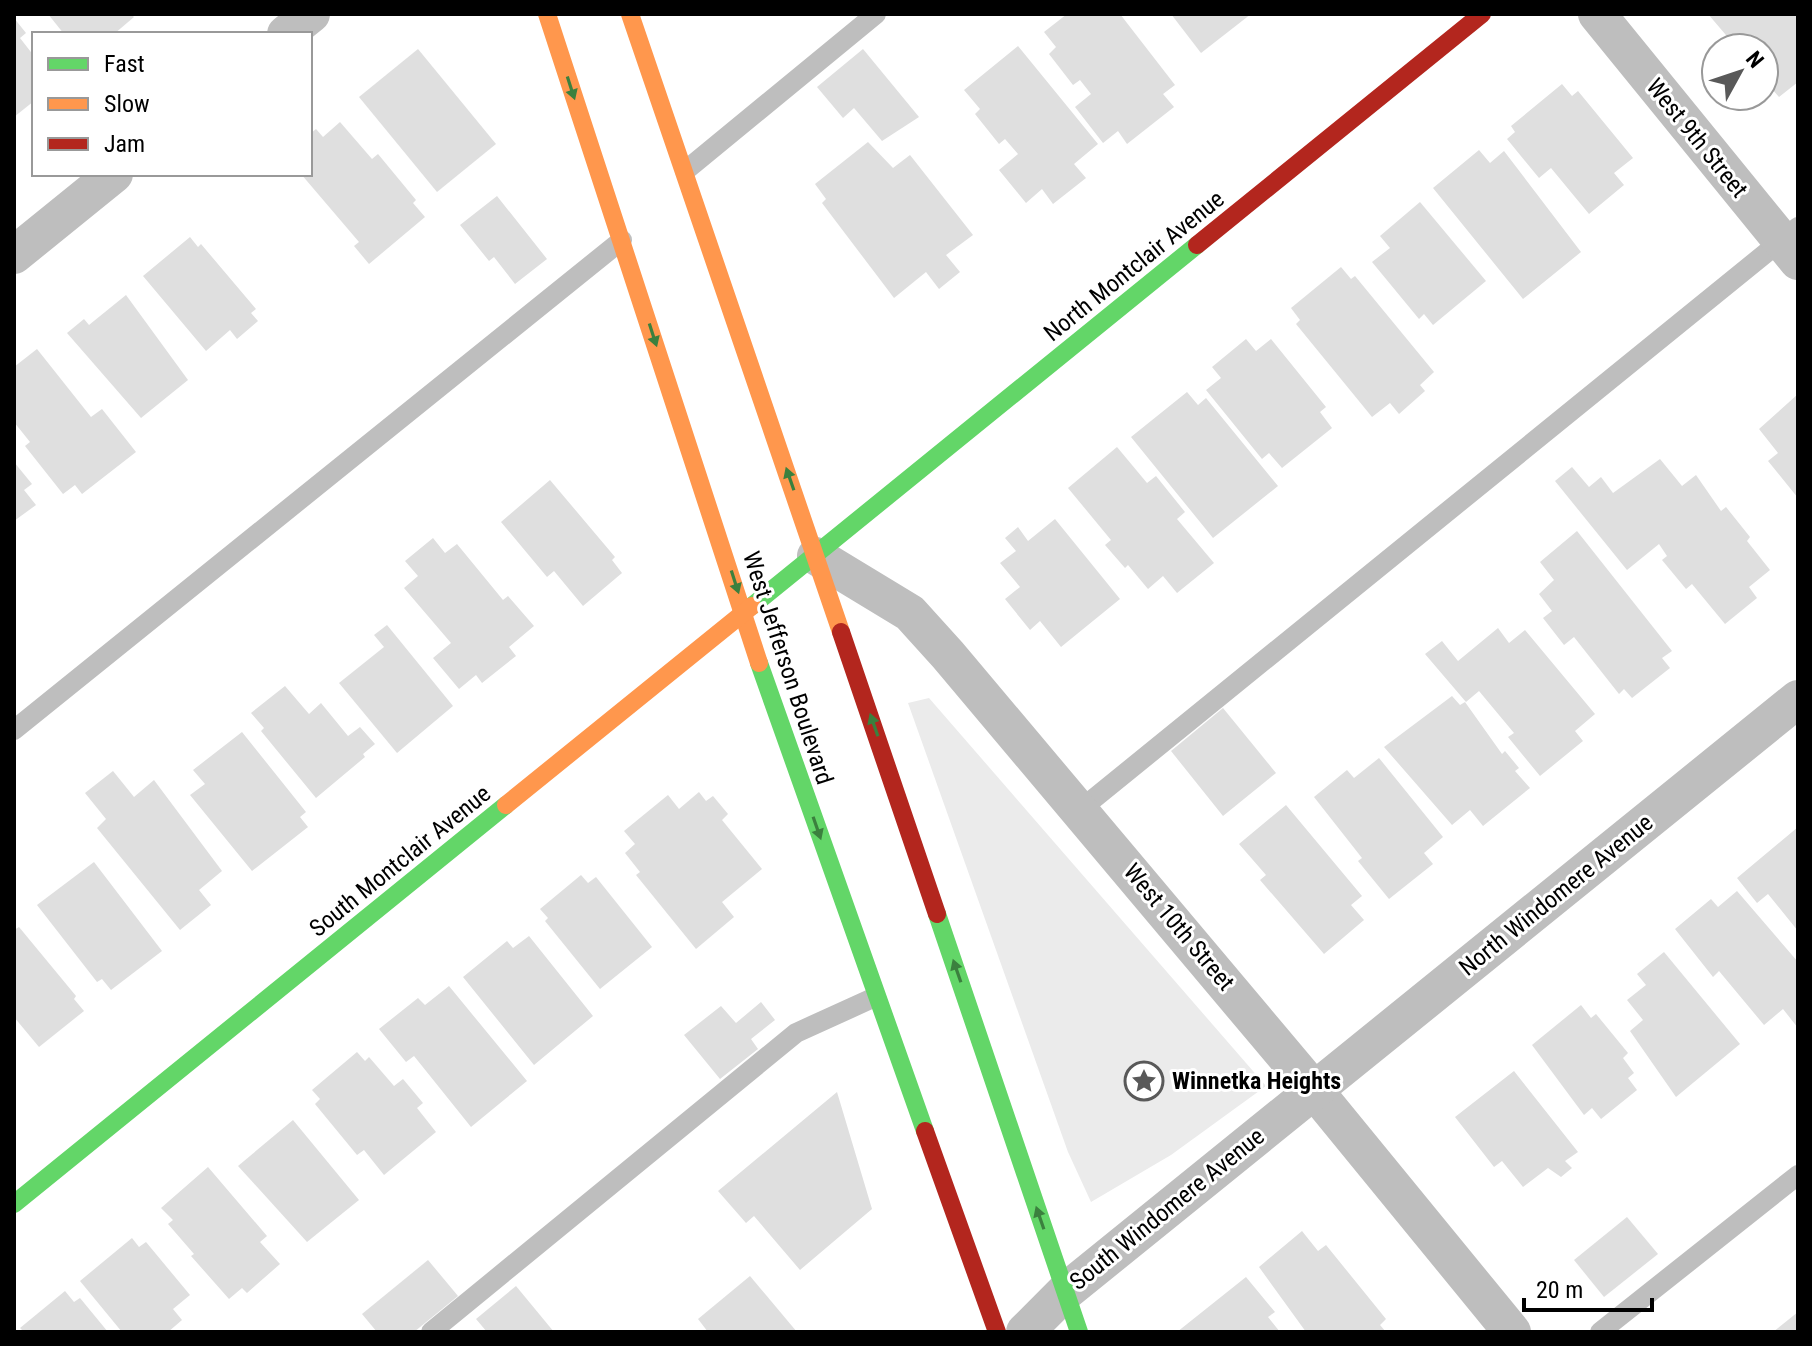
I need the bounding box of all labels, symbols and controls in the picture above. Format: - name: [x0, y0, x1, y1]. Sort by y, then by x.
- legend: [32, 32, 312, 176]
- north arrow: [1700, 32, 1780, 112]
- text: N: [1741, 46, 1769, 73]
- text: Fast: [104, 50, 145, 78]
- street label: West 9th Street: [1640, 73, 1754, 203]
- one-way arrow: [566, 76, 578, 100]
- text: Slow: [104, 90, 150, 118]
- text: Jam: [104, 130, 145, 158]
- street label: North Montclair Avenue: [1038, 185, 1230, 347]
- one-way arrow: [648, 323, 660, 347]
- one-way arrow: [784, 467, 796, 491]
- street label: West Jefferson Boulevard: [737, 548, 839, 788]
- one-way arrow: [729, 570, 742, 594]
- one-way arrow: [868, 713, 880, 737]
- street label: South Montclair Avenue: [304, 779, 496, 943]
- street label: North Windomere Avenue: [1454, 808, 1658, 982]
- one-way arrow: [811, 817, 823, 841]
- street label: West 10th Street: [1118, 858, 1240, 996]
- one-way arrow: [951, 959, 963, 983]
- place icon: Winnetka Heights: [1123, 1060, 1165, 1102]
- place label: Winnetka Heights: [1172, 1067, 1341, 1095]
- street label: South Windomere Avenue: [1064, 1122, 1270, 1296]
- one-way arrow: [1033, 1206, 1045, 1230]
- scale bar: [1524, 1262, 1652, 1312]
- text: 20 m: [1536, 1276, 1583, 1304]

